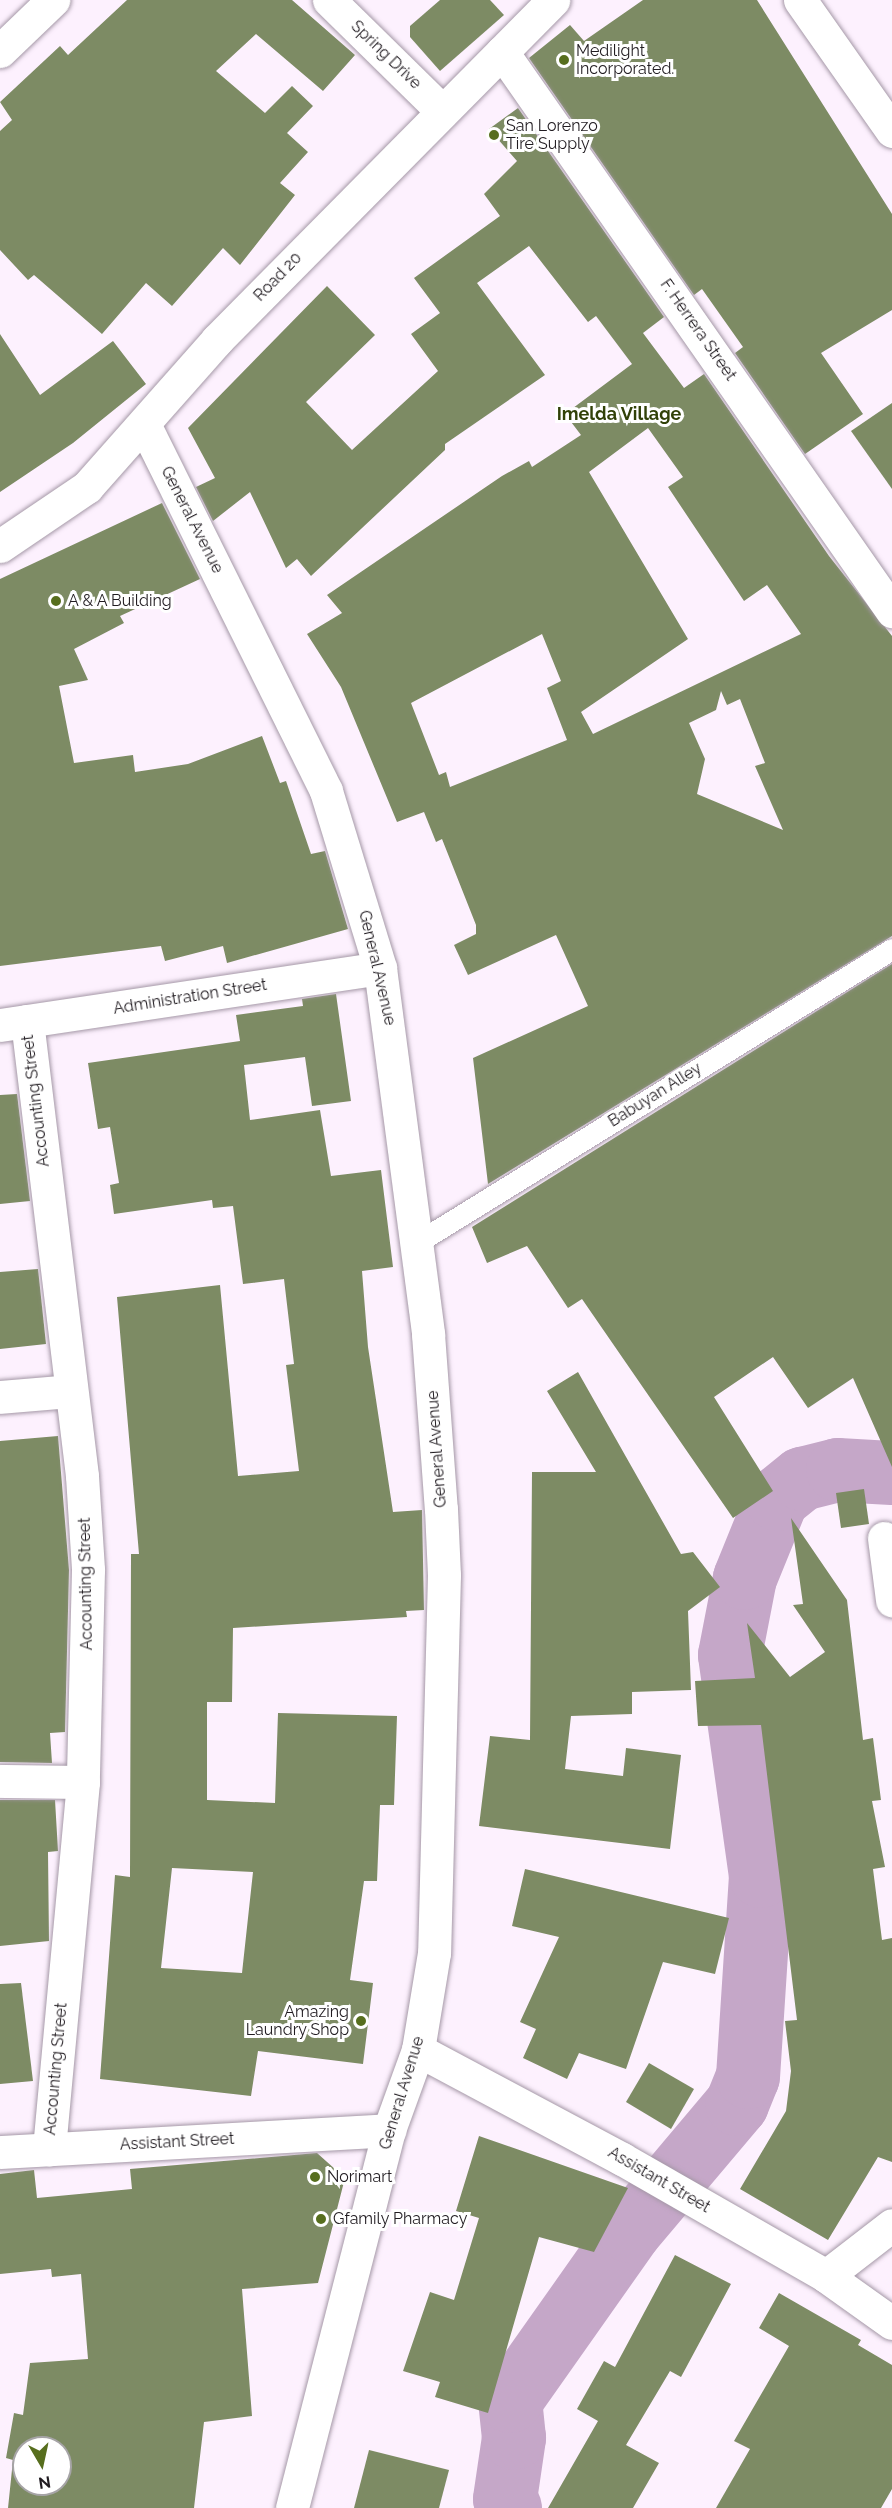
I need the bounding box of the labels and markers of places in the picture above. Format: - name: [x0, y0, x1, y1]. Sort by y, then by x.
- place label: Medilight Incorporated.: [576, 41, 674, 79]
- marker: Medilight Incorporated.: [557, 53, 571, 67]
- place label: San Lorenzo Tire Supply: [506, 116, 598, 154]
- marker: San Lorenzo Tire Supply: [487, 128, 501, 142]
- place label: A & A Building: [68, 591, 173, 611]
- marker: A & A Building: [49, 594, 63, 608]
- place label: Amazing Laundry Shop: [245, 2002, 349, 2040]
- marker: Amazing Laundry Shop: [354, 2014, 368, 2028]
- place label: Norimart: [327, 2167, 392, 2187]
- marker: Norimart: [308, 2170, 322, 2184]
- place label: Gfamily Pharmacy: [333, 2209, 468, 2229]
- marker: Gfamily Pharmacy: [314, 2212, 328, 2226]

